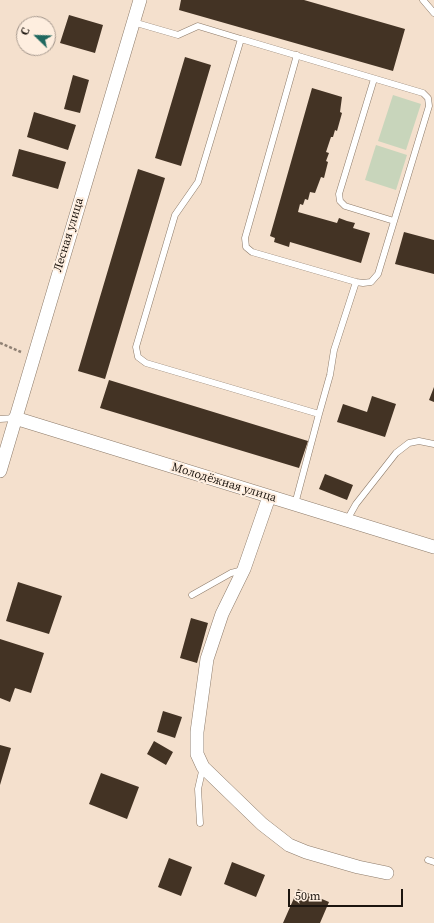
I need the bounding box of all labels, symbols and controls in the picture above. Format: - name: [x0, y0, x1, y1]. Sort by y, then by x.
- north arrow: [16, 16, 56, 56]
- text: С: [17, 25, 34, 38]
- street label: Лесная улица: [51, 196, 87, 274]
- street label: Молодёжная улица: [170, 460, 278, 506]
- scale bar: [290, 881, 405, 907]
- text: 50 m: [295, 888, 321, 904]

